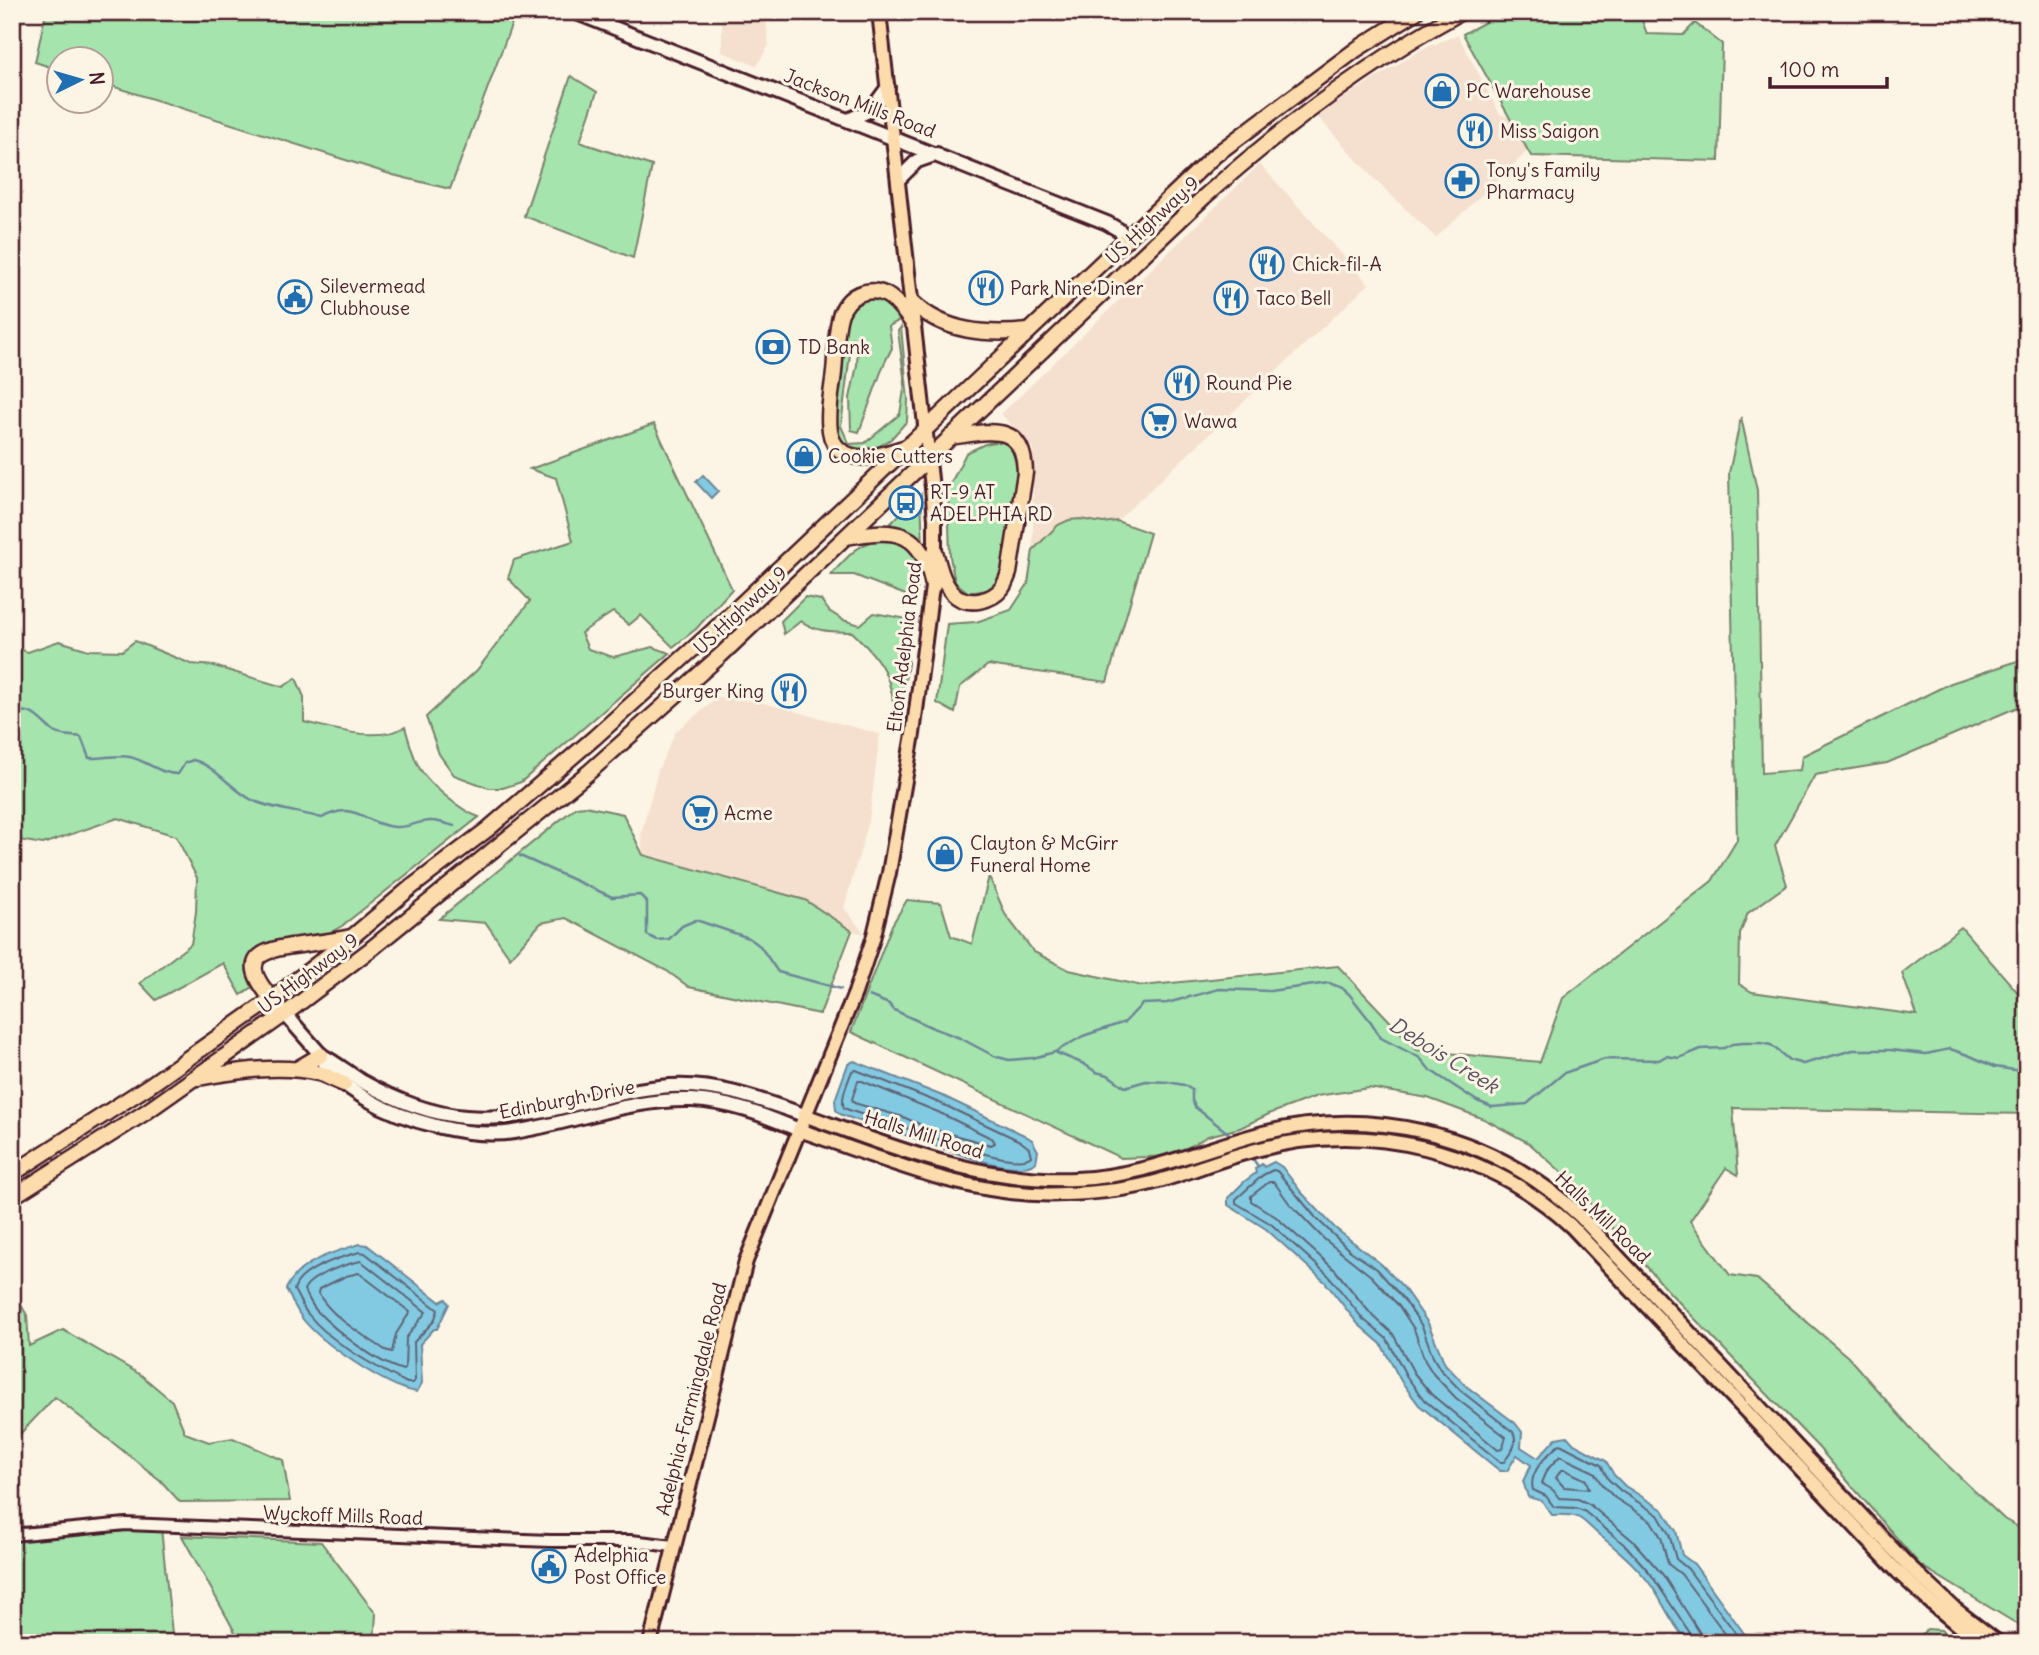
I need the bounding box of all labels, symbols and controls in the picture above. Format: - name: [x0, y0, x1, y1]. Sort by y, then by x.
- north arrow: [46, 46, 116, 116]
- scale bar: [1770, 46, 1887, 90]
- text: 100 m: [1780, 56, 1839, 83]
- street label: Jackson Mills Road: [781, 63, 939, 143]
- text: N: [84, 71, 109, 86]
- shop icon: PC Warehouse: [1423, 72, 1461, 110]
- place label: PC Warehouse: [1466, 79, 1591, 103]
- restaurant icon: Miss Saigon: [1456, 112, 1494, 150]
- place label: Miss Saigon: [1500, 119, 1599, 143]
- place label: Tony's Family Pharmacy: [1486, 158, 1601, 204]
- pharmacy icon: Tony's Family Pharmacy: [1443, 162, 1481, 200]
- street label: US Highway 9: [1100, 171, 1204, 269]
- restaurant icon: Chick-fil-A: [1248, 245, 1286, 283]
- place label: Chick-fil-A: [1292, 252, 1382, 276]
- restaurant icon: Park Nine Diner: [967, 269, 1005, 307]
- place label: Silevermead Clubhouse: [320, 274, 425, 320]
- place label: Park Nine Diner: [1010, 276, 1144, 300]
- public building icon: Silevermead Clubhouse: [276, 278, 314, 316]
- restaurant icon: Taco Bell: [1212, 279, 1250, 317]
- place label: Taco Bell: [1256, 286, 1331, 310]
- bank icon: TD Bank: [754, 328, 792, 366]
- place label: TD Bank: [798, 335, 870, 359]
- restaurant icon: Round Pie: [1163, 364, 1201, 402]
- place label: Round Pie: [1206, 371, 1292, 395]
- supermarket icon: Wawa: [1140, 402, 1178, 440]
- place label: Wawa: [1184, 409, 1237, 433]
- shop icon: Cookie Cutters: [785, 437, 823, 475]
- place label: Cookie Cutters: [828, 444, 953, 468]
- place label: RT-9 AT ADELPHIA RD: [930, 480, 1053, 526]
- bus stop icon: RT-9 AT ADELPHIA RD: [887, 484, 925, 522]
- street label: Elton Adelphia Road: [882, 560, 926, 734]
- street label: US Highway 9: [688, 561, 792, 659]
- restaurant icon: Burger King: [770, 672, 808, 710]
- place label: Burger King: [662, 679, 764, 703]
- supermarket icon: Acme: [681, 794, 719, 832]
- place label: Acme: [724, 801, 773, 825]
- place label: Clayton & McGirr Funeral Home: [970, 831, 1118, 877]
- shop icon: Clayton & McGirr Funeral Home: [926, 835, 964, 873]
- street label: US Highway 9: [253, 928, 363, 1018]
- water label: Debois Creek: [1384, 1011, 1505, 1100]
- street label: Edinburgh Drive: [497, 1074, 637, 1124]
- street label: Halls Mill Road: [862, 1104, 986, 1164]
- street label: Halls Mill Road: [1550, 1166, 1656, 1268]
- street label: Adelphia-Farmingdale Road: [650, 1280, 732, 1518]
- street label: Wyckoff Mills Road: [263, 1500, 423, 1530]
- place label: Adelphia Post Office: [574, 1543, 666, 1589]
- public building icon: Adelphia Post Office: [530, 1547, 568, 1585]

